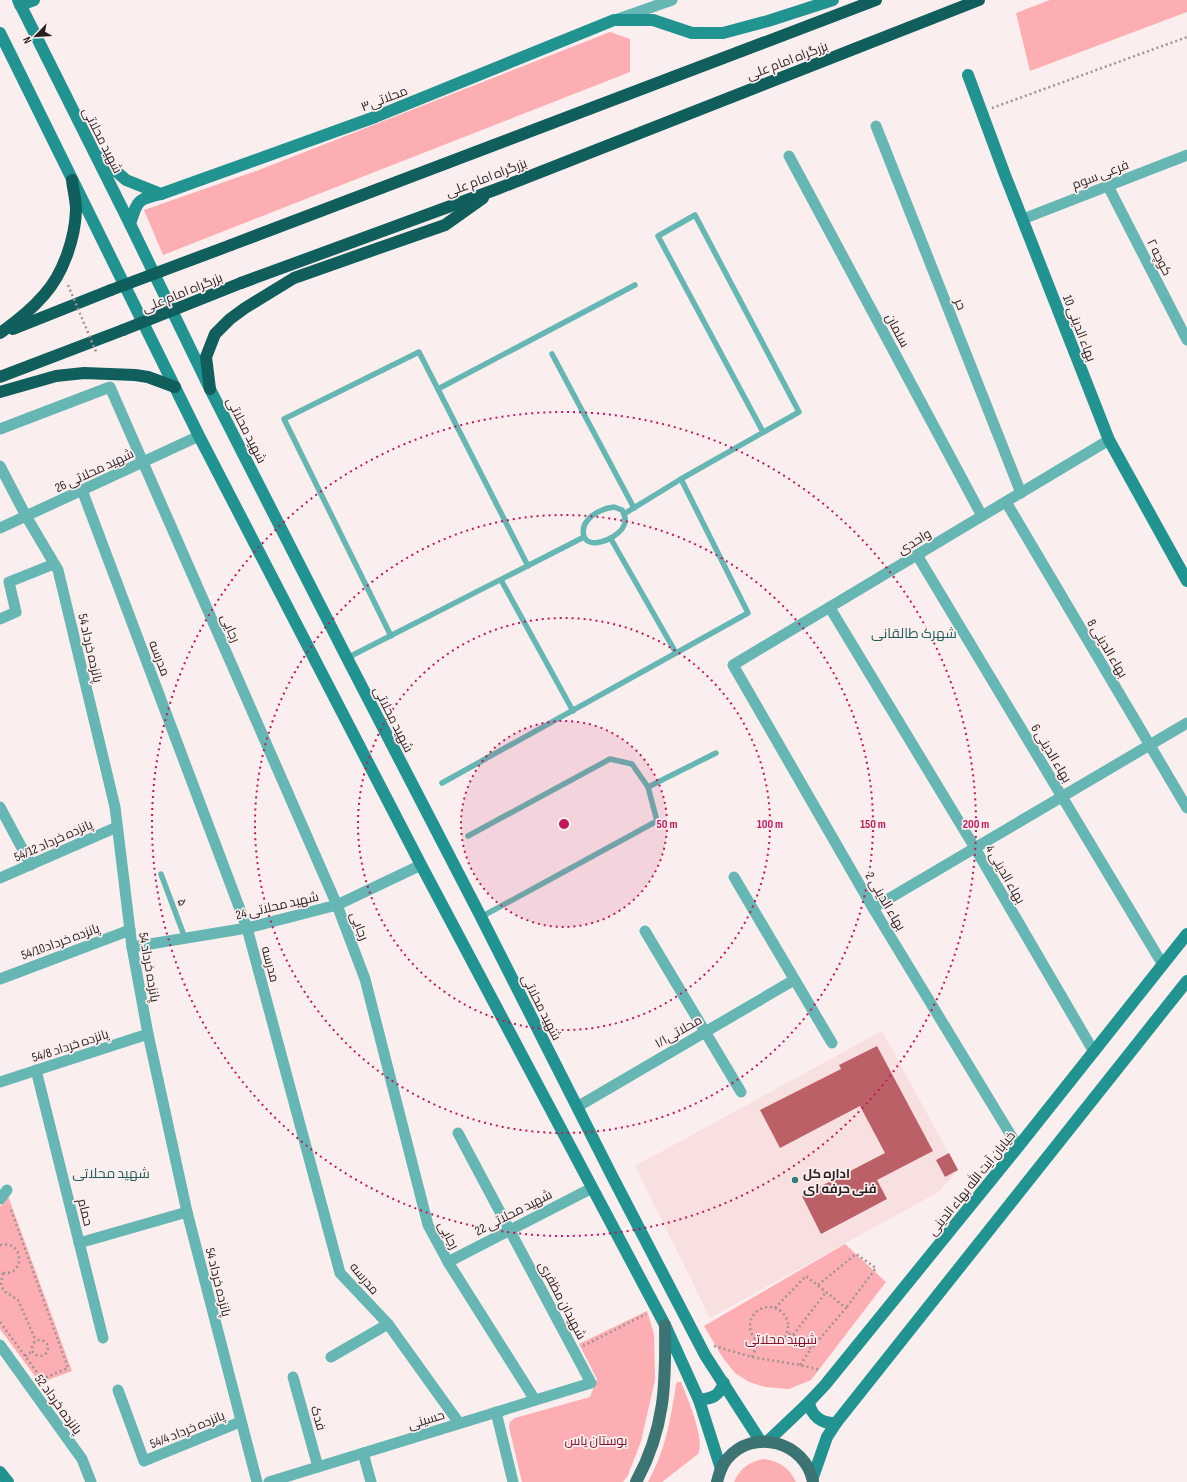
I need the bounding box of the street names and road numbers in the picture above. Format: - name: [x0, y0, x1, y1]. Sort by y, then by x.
- street label: بزرگراه امام علی: [744, 38, 831, 85]
- street label: محلاتی۳: [359, 83, 410, 115]
- street label: شهید محلاتی: [79, 105, 126, 176]
- street label: بزرگراه امام علی: [443, 155, 530, 202]
- street label: فرعی سوم: [1070, 157, 1131, 194]
- street label: کوچه ۲: [1142, 236, 1175, 279]
- street label: بزرگراه امام علی: [140, 269, 225, 317]
- street label: بهاء الدینی 10: [1059, 293, 1099, 364]
- street label: حر: [950, 295, 970, 313]
- street label: سلمان: [882, 311, 913, 350]
- street label: شهید محلاتی: [223, 395, 270, 466]
- street label: شهید محلاتی 26: [52, 446, 136, 496]
- street label: واحدی: [895, 526, 934, 558]
- street label: پانزده خرداد 54: [73, 612, 106, 685]
- street label: رجایی: [217, 612, 243, 645]
- street label: بهاء الدینی 8: [1083, 616, 1131, 681]
- street label: مدرسه: [145, 638, 173, 678]
- street label: شهید محلاتی: [370, 684, 417, 755]
- street label: بهاء الدینی 6: [1027, 721, 1075, 786]
- street label: پانزده خرداد 54/12: [12, 816, 96, 866]
- street label: بهاء الدینی 4: [982, 842, 1028, 907]
- street label: بهاء الدینی 2: [861, 869, 909, 934]
- street label: شهید محلاتی 24: [234, 889, 320, 923]
- street label: ۵: [173, 896, 191, 909]
- street label: رجایی: [346, 910, 372, 943]
- street label: پانزده خرداد54/10: [19, 920, 103, 965]
- street label: پانزده خرداد 54: [134, 931, 163, 1004]
- street label: مدرسه: [258, 944, 283, 984]
- street label: شهید محلاتی: [518, 972, 565, 1043]
- street label: محلاتی۱/۱: [652, 1012, 705, 1052]
- street label: پانزده خرداد 54/8: [30, 1026, 112, 1067]
- street label: خیابان آیت الله بهاء الدینی: [924, 1128, 1019, 1239]
- street label: شهید محلاتی 22: [472, 1187, 555, 1239]
- street label: حمام: [73, 1197, 96, 1228]
- street label: رجایی: [434, 1219, 462, 1252]
- street label: پانزده خرداد 54: [201, 1246, 234, 1319]
- street label: مدرسه: [346, 1259, 382, 1298]
- street label: شهیدان مظفری: [535, 1259, 589, 1342]
- street label: پانزده خرداد 52: [30, 1371, 86, 1439]
- street label: فدک: [307, 1404, 329, 1433]
- street label: پانزده خرداد 54/4: [148, 1407, 228, 1453]
- street label: حسینی: [406, 1407, 447, 1433]

